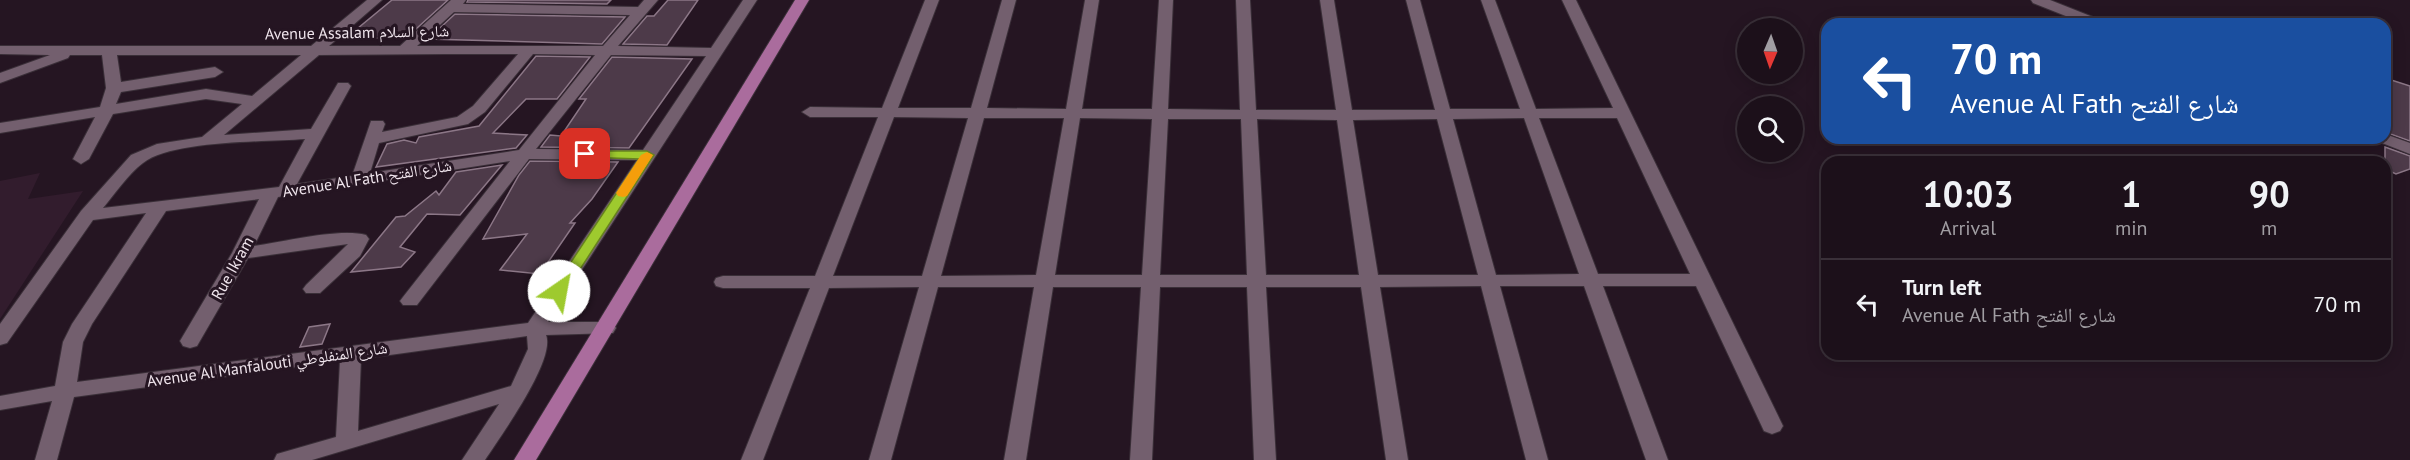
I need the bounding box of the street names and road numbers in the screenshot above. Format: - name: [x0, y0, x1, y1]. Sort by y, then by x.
- street label: Avenue Assalam شارع السلام: [265, 20, 449, 45]
- street label: Avenue Al Fath شارع الفتح: [281, 155, 453, 202]
- street label: Rue Ikram: [207, 233, 257, 303]
- street label: Avenue Al Manfalouti شارع المنفلوطي: [145, 337, 389, 394]

